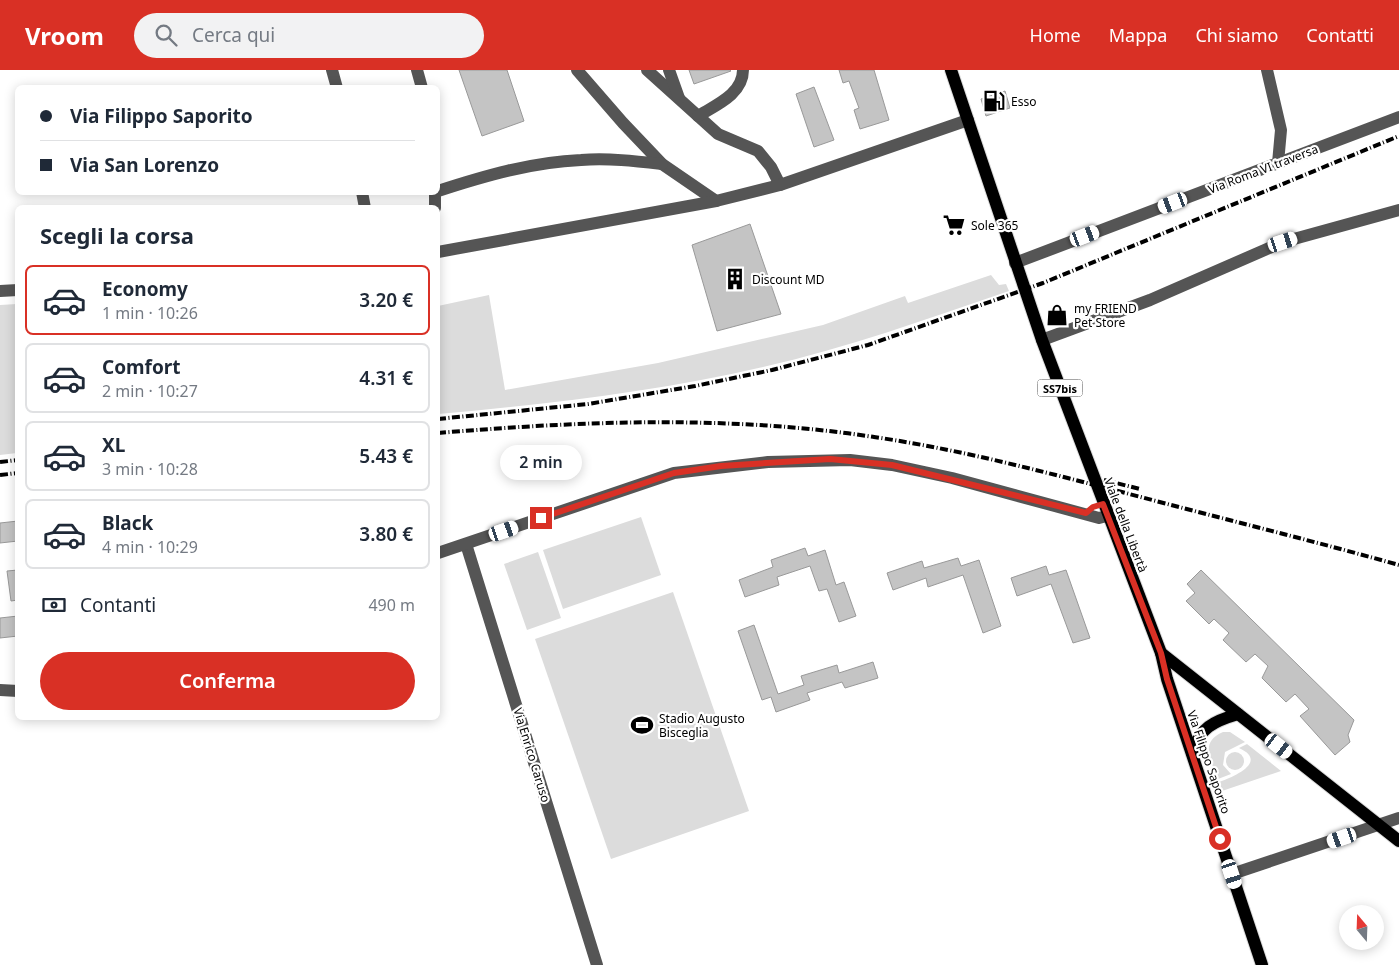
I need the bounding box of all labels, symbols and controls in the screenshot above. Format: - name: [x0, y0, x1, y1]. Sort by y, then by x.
- search box: [134, 13, 484, 58]
- text: Vroom: [25, 19, 104, 52]
- icon: search: [152, 21, 180, 49]
- text: Cerca qui: [192, 22, 275, 48]
- text: Home: [1030, 23, 1081, 47]
- text: Mappa: [1109, 23, 1167, 47]
- text: Chi siamo: [1195, 23, 1278, 47]
- text: Contatti: [1306, 23, 1374, 47]
- fuel station icon: Esso: [981, 88, 1007, 114]
- place label: Esso: [1011, 93, 1036, 110]
- text: Via Filippo Saporito: [70, 103, 253, 129]
- street label: Via Roma VI traversa: [1206, 140, 1320, 198]
- text: Via San Lorenzo: [70, 152, 219, 178]
- car: [1156, 191, 1189, 215]
- supermarket icon: Sole 365: [941, 212, 967, 238]
- place label: Sole 365: [971, 217, 1019, 234]
- text: Scegli la corsa: [40, 220, 194, 250]
- car: [1068, 224, 1101, 248]
- car: [1266, 230, 1299, 254]
- building icon: Discount MD: [722, 266, 748, 292]
- place label: Discount MD: [752, 271, 825, 288]
- text: Economy: [102, 276, 188, 302]
- icon: car: [42, 278, 87, 323]
- text: 3.20 €: [359, 287, 413, 313]
- place label: my FRIEND Pet Store: [1074, 300, 1137, 331]
- text: 1 min · 10:26: [102, 302, 198, 324]
- shop icon: my FRIEND Pet Store: [1044, 302, 1070, 328]
- text: Comfort: [102, 354, 181, 380]
- icon: car: [42, 356, 87, 401]
- text: 4.31 €: [359, 365, 413, 391]
- text: 2 min · 10:27: [102, 380, 198, 402]
- road number: SS7bis: [1038, 380, 1082, 396]
- text: XL: [102, 432, 125, 458]
- icon: car: [42, 434, 87, 479]
- text: 5.43 €: [359, 443, 413, 469]
- callout: 2 min: [500, 446, 582, 480]
- text: 2 min: [519, 451, 563, 473]
- text: 3 min · 10:28: [102, 458, 198, 480]
- street label: Viale della Libertà: [1100, 475, 1152, 575]
- route end: [530, 507, 552, 529]
- text: Black: [102, 510, 153, 536]
- icon: car: [42, 512, 87, 557]
- car: [487, 519, 520, 543]
- text: 3.80 €: [359, 521, 413, 547]
- text: 4 min · 10:29: [102, 536, 198, 558]
- icon: cash: [40, 591, 68, 619]
- text: Contanti: [80, 592, 156, 618]
- text: 490 m: [368, 594, 415, 616]
- button: Conferma: [40, 652, 415, 710]
- street label: Via Enrico Caruso: [510, 706, 554, 804]
- street label: Via Filippo Saporito: [1183, 708, 1235, 816]
- place label: Stadio Augusto Bisceglia: [659, 710, 745, 741]
- sports icon: Stadio Augusto Bisceglia: [629, 712, 655, 738]
- car: [1262, 731, 1295, 761]
- car: [1325, 826, 1358, 850]
- route start: [1209, 828, 1231, 850]
- car: [1220, 857, 1243, 891]
- north arrow: [1339, 905, 1384, 950]
- map controls: [1339, 905, 1384, 950]

